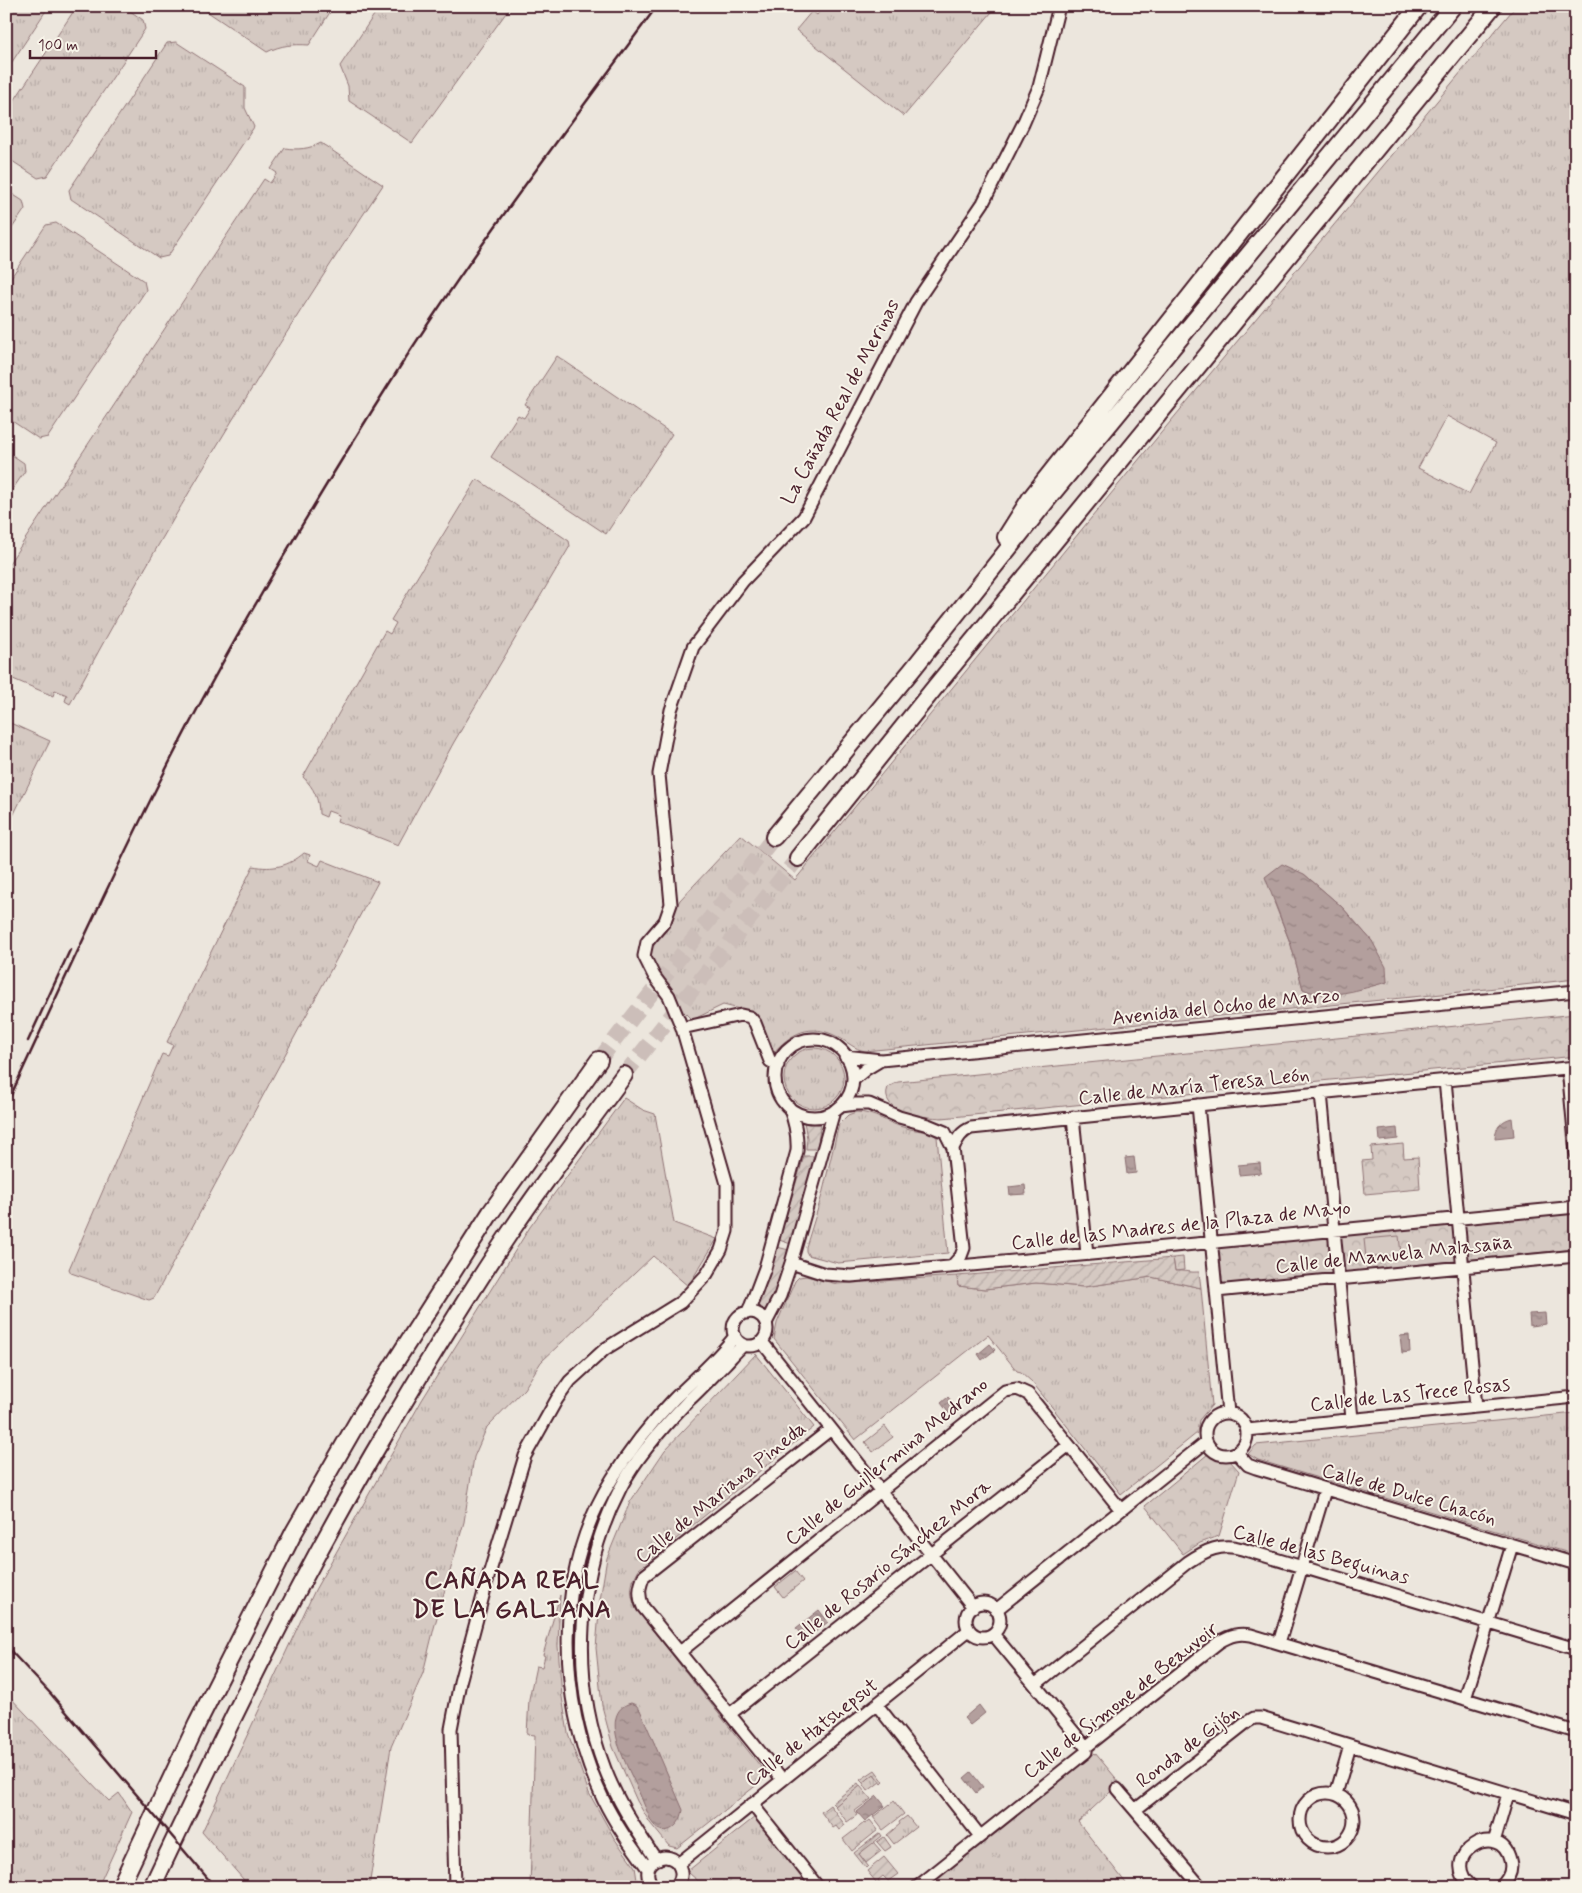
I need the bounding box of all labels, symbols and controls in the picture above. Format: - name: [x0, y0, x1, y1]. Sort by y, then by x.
- scale bar: [30, 28, 156, 60]
- text: 100 m: [38, 36, 78, 56]
- street label: La Cañada Real de Merinas: [775, 294, 907, 510]
- street label: Avenida del Ocho de Marzo: [1111, 982, 1341, 1032]
- street label: Calle de María Teresa León: [1077, 1061, 1311, 1113]
- street label: Calle de las Madres de la Plaza de Mayo: [1010, 1195, 1352, 1257]
- street label: Calle de Manuela Malasaña: [1274, 1229, 1514, 1281]
- street label: Calle de Las Trece Rosas: [1309, 1371, 1511, 1419]
- street label: Calle de Guillermina Medrano: [780, 1372, 994, 1552]
- street label: Calle de Mariana Pineda: [630, 1416, 812, 1570]
- street label: Calle de Dulce Chacón: [1319, 1457, 1499, 1533]
- street label: Calle de Rosario Sánchez Mora: [779, 1472, 998, 1657]
- street label: Calle de las Beguinas: [1229, 1518, 1412, 1594]
- district label: CAÑADA REAL DE LA GALIANA: [412, 1565, 612, 1627]
- street label: Calle de Simone de Beauvoir: [1018, 1616, 1225, 1786]
- street label: Calle de Hatshepsut: [740, 1672, 884, 1794]
- street label: Ronda de Gijón: [1131, 1699, 1245, 1795]

